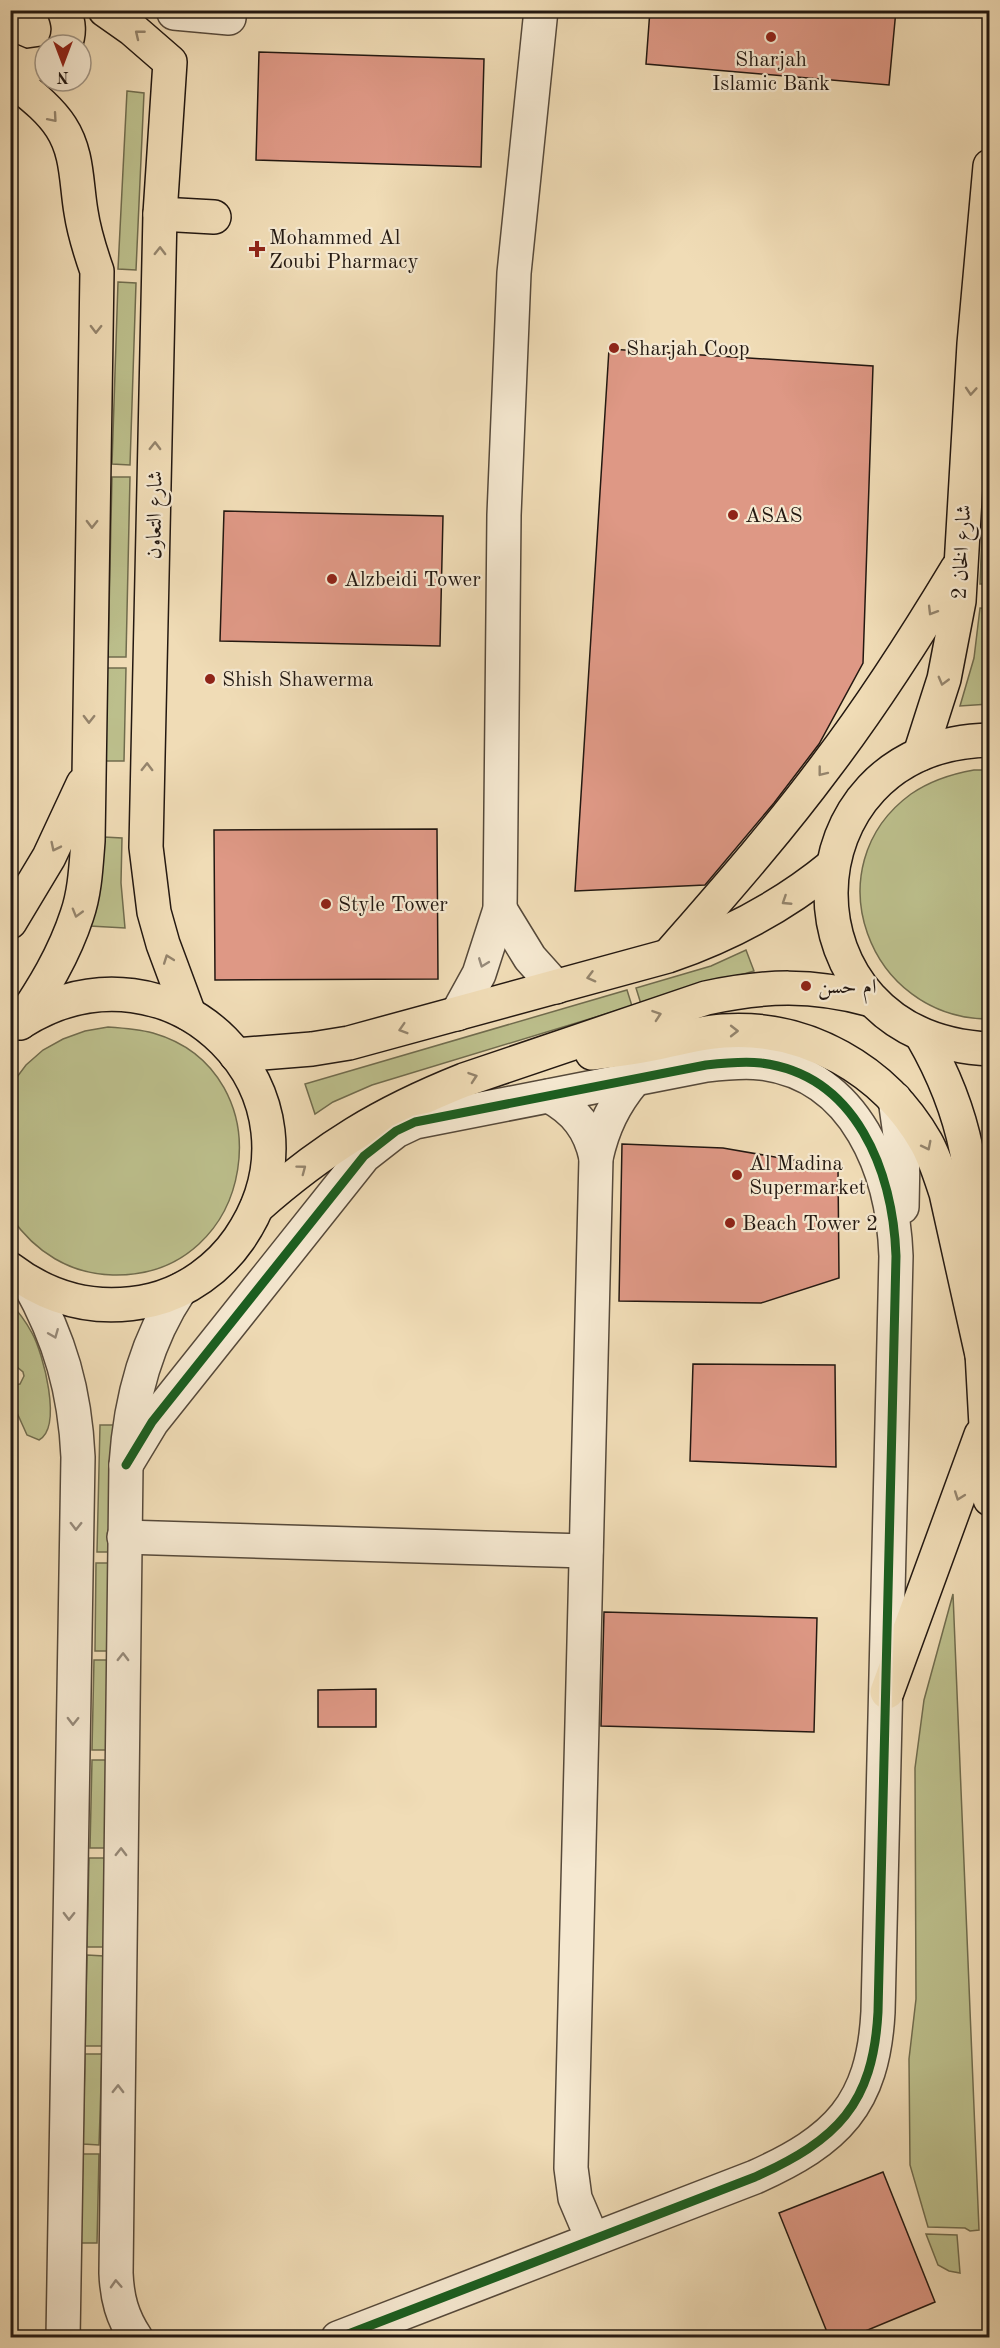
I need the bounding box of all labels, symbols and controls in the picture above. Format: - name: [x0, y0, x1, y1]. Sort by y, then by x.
- marker: Sharjah Islamic Bank: [764, 30, 778, 44]
- one-way arrow: [135, 31, 146, 42]
- north arrow: [33, 33, 93, 93]
- place label: Sharjah Islamic Bank: [712, 50, 830, 95]
- text: N: [56, 68, 69, 84]
- one-way arrow: [46, 111, 57, 122]
- place label: Mohammed Al Zoubi Pharmacy: [269, 228, 419, 273]
- marker: Mohammed Al Zoubi Pharmacy: [250, 242, 264, 256]
- one-way arrow: [153, 246, 166, 255]
- one-way arrow: [89, 325, 102, 334]
- place label: Sharjah Coop: [626, 339, 750, 360]
- marker: Sharjah Coop: [607, 341, 621, 355]
- one-way arrow: [964, 387, 977, 396]
- one-way arrow: [149, 441, 162, 450]
- street label: شارع التعاون: [144, 471, 173, 560]
- street label: شارع الخان 2: [950, 504, 981, 600]
- place label: ASAS: [745, 506, 803, 527]
- marker: ASAS: [726, 508, 740, 522]
- one-way arrow: [85, 520, 98, 529]
- place label: Alzbeidi Tower: [344, 570, 481, 591]
- marker: Alzbeidi Tower: [325, 572, 339, 586]
- one-way arrow: [927, 605, 939, 615]
- place label: Shish Shawerma: [222, 670, 373, 691]
- marker: Shish Shawerma: [203, 672, 217, 686]
- one-way arrow: [938, 675, 950, 686]
- one-way arrow: [83, 715, 95, 724]
- one-way arrow: [141, 762, 154, 771]
- one-way arrow: [818, 766, 829, 777]
- one-way arrow: [50, 840, 62, 851]
- one-way arrow: [781, 894, 792, 905]
- place label: Style Tower: [338, 895, 448, 916]
- marker: Style Tower: [319, 897, 333, 911]
- one-way arrow: [72, 907, 84, 918]
- one-way arrow: [163, 954, 176, 965]
- one-way arrow: [478, 957, 490, 968]
- one-way arrow: [586, 970, 596, 983]
- place label: ام حسن: [818, 977, 877, 1004]
- marker: ام حسن: [799, 979, 813, 993]
- one-way arrow: [652, 1010, 662, 1022]
- one-way arrow: [398, 1022, 409, 1034]
- one-way arrow: [730, 1025, 739, 1037]
- one-way arrow: [467, 1072, 478, 1085]
- one-way arrow: [920, 1140, 932, 1151]
- place label: Al Madina Supermarket: [749, 1154, 866, 1199]
- one-way arrow: [295, 1166, 306, 1177]
- marker: Al Madina Supermarket: [730, 1168, 744, 1182]
- place label: Beach Tower 2: [742, 1214, 878, 1235]
- marker: Beach Tower 2: [723, 1216, 737, 1230]
- one-way arrow: [47, 1328, 59, 1339]
- one-way arrow: [953, 1490, 966, 1501]
- one-way arrow: [70, 1522, 82, 1531]
- one-way arrow: [117, 1652, 129, 1661]
- one-way arrow: [66, 1717, 79, 1726]
- one-way arrow: [114, 1847, 127, 1856]
- one-way arrow: [63, 1912, 76, 1921]
- one-way arrow: [112, 2084, 124, 2093]
- one-way arrow: [110, 2279, 123, 2288]

